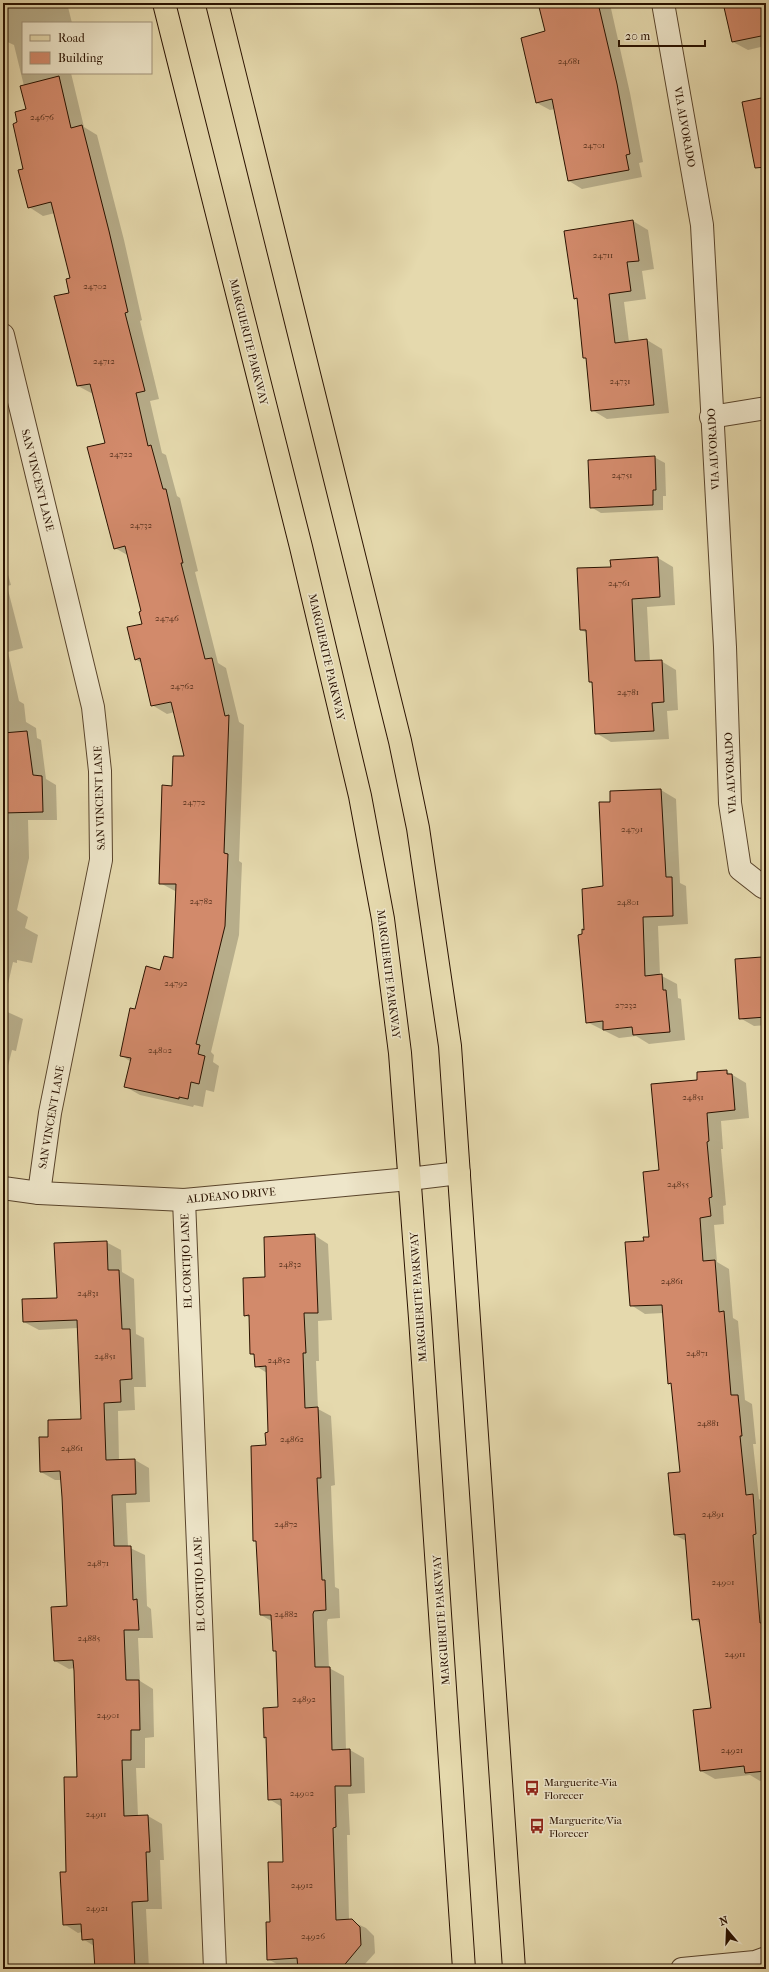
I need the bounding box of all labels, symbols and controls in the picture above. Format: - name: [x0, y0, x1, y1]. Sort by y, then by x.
- legend: [22, 22, 152, 74]
- scale bar: [619, 22, 705, 48]
- text: 20 m: [625, 29, 650, 43]
- text: Road: [58, 31, 85, 45]
- text: Building: [58, 51, 103, 65]
- house number: 24681: [558, 56, 580, 66]
- street label: VIA ALVORADO: [671, 85, 698, 169]
- house number: 24676: [30, 112, 54, 122]
- house number: 24701: [583, 140, 605, 150]
- house number: 24711: [593, 250, 613, 260]
- street label: MARGUERITE PARKWAY: [226, 277, 271, 407]
- house number: 24702: [83, 281, 107, 291]
- house number: 24712: [93, 356, 115, 366]
- house number: 24731: [610, 376, 630, 386]
- street label: VIA ALVORADO: [705, 408, 722, 491]
- street label: SAN VINCENT LANE: [19, 428, 57, 533]
- house number: 24722: [109, 449, 133, 459]
- house number: 24751: [611, 470, 633, 480]
- house number: 24732: [130, 520, 153, 530]
- house number: 24761: [608, 578, 630, 588]
- street label: MARGUERITE PARKWAY: [306, 592, 348, 722]
- house number: 24746: [155, 613, 179, 623]
- house number: 24762: [170, 681, 194, 691]
- house number: 24781: [617, 687, 639, 697]
- street label: VIA ALVORADO: [722, 732, 739, 815]
- street label: SAN VINCENT LANE: [91, 745, 108, 850]
- house number: 24772: [183, 797, 206, 807]
- house number: 24791: [621, 824, 643, 834]
- house number: 24782: [189, 896, 213, 906]
- house number: 24801: [617, 897, 639, 907]
- street label: MARGUERITE PARKWAY: [374, 909, 403, 1040]
- house number: 24792: [164, 978, 188, 988]
- house number: 27232: [615, 1000, 637, 1010]
- house number: 24802: [148, 1045, 172, 1055]
- street label: SAN VINCENT LANE: [36, 1064, 67, 1170]
- house number: 24851: [682, 1092, 704, 1102]
- house number: 24855: [667, 1179, 689, 1189]
- street label: ALDEANO DRIVE: [185, 1185, 277, 1206]
- street label: EL CORTIJO LANE: [178, 1213, 195, 1309]
- street label: MARGUERITE PARKWAY: [407, 1231, 430, 1362]
- house number: 24832: [279, 1259, 302, 1269]
- house number: 24861: [661, 1276, 683, 1286]
- house number: 24831: [77, 1288, 99, 1298]
- house number: 24871: [686, 1348, 708, 1358]
- house number: 24851: [94, 1351, 116, 1361]
- house number: 24852: [268, 1355, 291, 1365]
- house number: 24881: [697, 1418, 719, 1428]
- house number: 24862: [280, 1434, 304, 1444]
- house number: 24861: [61, 1443, 83, 1453]
- house number: 24891: [702, 1509, 724, 1519]
- house number: 24872: [274, 1519, 298, 1529]
- street label: EL CORTIJO LANE: [191, 1536, 208, 1632]
- street label: MARGUERITE PARKWAY: [430, 1554, 453, 1685]
- house number: 24871: [87, 1558, 109, 1568]
- house number: 24901: [712, 1577, 734, 1587]
- house number: 24882: [274, 1609, 298, 1619]
- house number: 24885: [78, 1633, 101, 1643]
- house number: 24911: [724, 1649, 746, 1659]
- house number: 24892: [292, 1694, 316, 1704]
- house number: 24901: [97, 1710, 119, 1720]
- house number: 24921: [721, 1745, 743, 1755]
- place label: Marguerite-Via Florecer: [544, 1776, 618, 1802]
- bus stop icon: Marguerite-Via Florecer: [523, 1779, 541, 1797]
- house number: 24902: [290, 1788, 314, 1798]
- house number: 24911: [85, 1809, 107, 1819]
- place label: Marguerite/Via Florecer: [549, 1814, 623, 1840]
- bus stop icon: Marguerite/Via Florecer: [528, 1817, 546, 1835]
- house number: 24912: [291, 1880, 314, 1890]
- house number: 24921: [86, 1903, 108, 1913]
- north arrow: [707, 1910, 747, 1950]
- text: N: [718, 1913, 731, 1929]
- house number: 24926: [301, 1931, 325, 1941]

